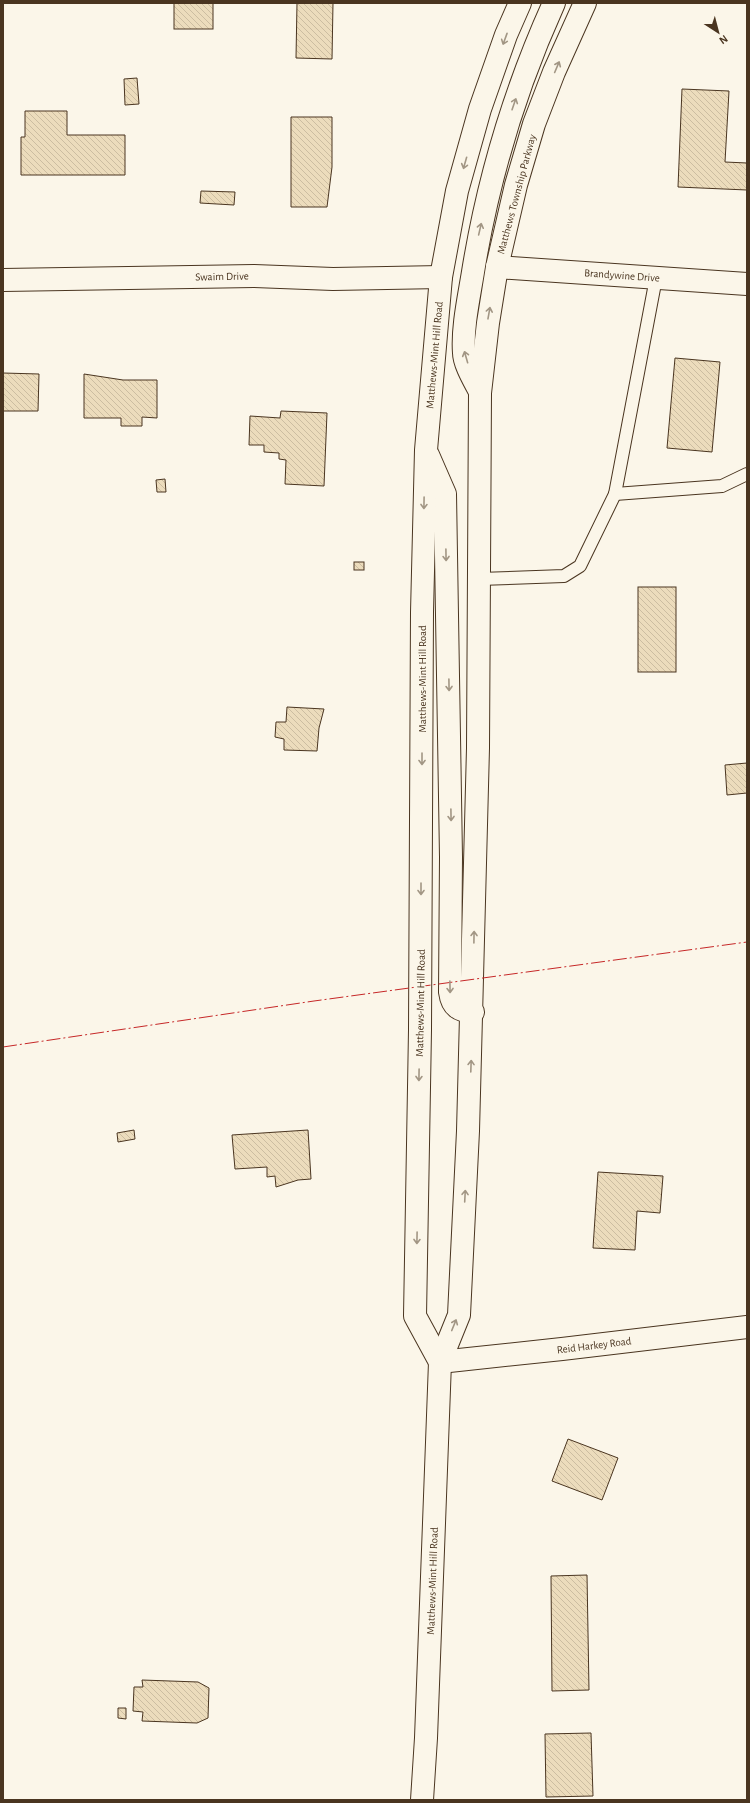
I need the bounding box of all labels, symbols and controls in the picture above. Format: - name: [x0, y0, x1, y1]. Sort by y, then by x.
- north arrow: [698, 12, 738, 52]
- one-way arrow: [501, 32, 508, 45]
- text: N: [717, 33, 730, 46]
- one-way arrow: [553, 61, 561, 73]
- one-way arrow: [511, 97, 518, 110]
- street label: Matthews Township Parkway: [495, 133, 538, 255]
- one-way arrow: [461, 156, 469, 169]
- one-way arrow: [477, 223, 485, 236]
- street label: Brandywine Drive: [584, 267, 660, 284]
- street label: Swaim Drive: [195, 271, 249, 282]
- street label: Matthews-Mint Hill Road: [424, 301, 445, 409]
- one-way arrow: [486, 307, 494, 320]
- one-way arrow: [462, 351, 469, 364]
- one-way arrow: [421, 496, 428, 509]
- one-way arrow: [443, 548, 450, 561]
- street label: Matthews-Mint Hill Road: [417, 625, 428, 733]
- one-way arrow: [445, 678, 453, 691]
- one-way arrow: [418, 752, 426, 765]
- one-way arrow: [447, 808, 455, 821]
- one-way arrow: [417, 882, 425, 895]
- one-way arrow: [470, 931, 478, 944]
- street label: Matthews-Mint Hill Road: [414, 949, 427, 1057]
- one-way arrow: [447, 980, 454, 993]
- one-way arrow: [467, 1060, 474, 1073]
- one-way arrow: [416, 1068, 423, 1081]
- one-way arrow: [461, 1190, 469, 1203]
- one-way arrow: [413, 1231, 421, 1244]
- one-way arrow: [451, 1320, 459, 1332]
- street label: Reid Harkey Road: [556, 1335, 632, 1356]
- street label: Matthews-Mint Hill Road: [425, 1527, 440, 1635]

